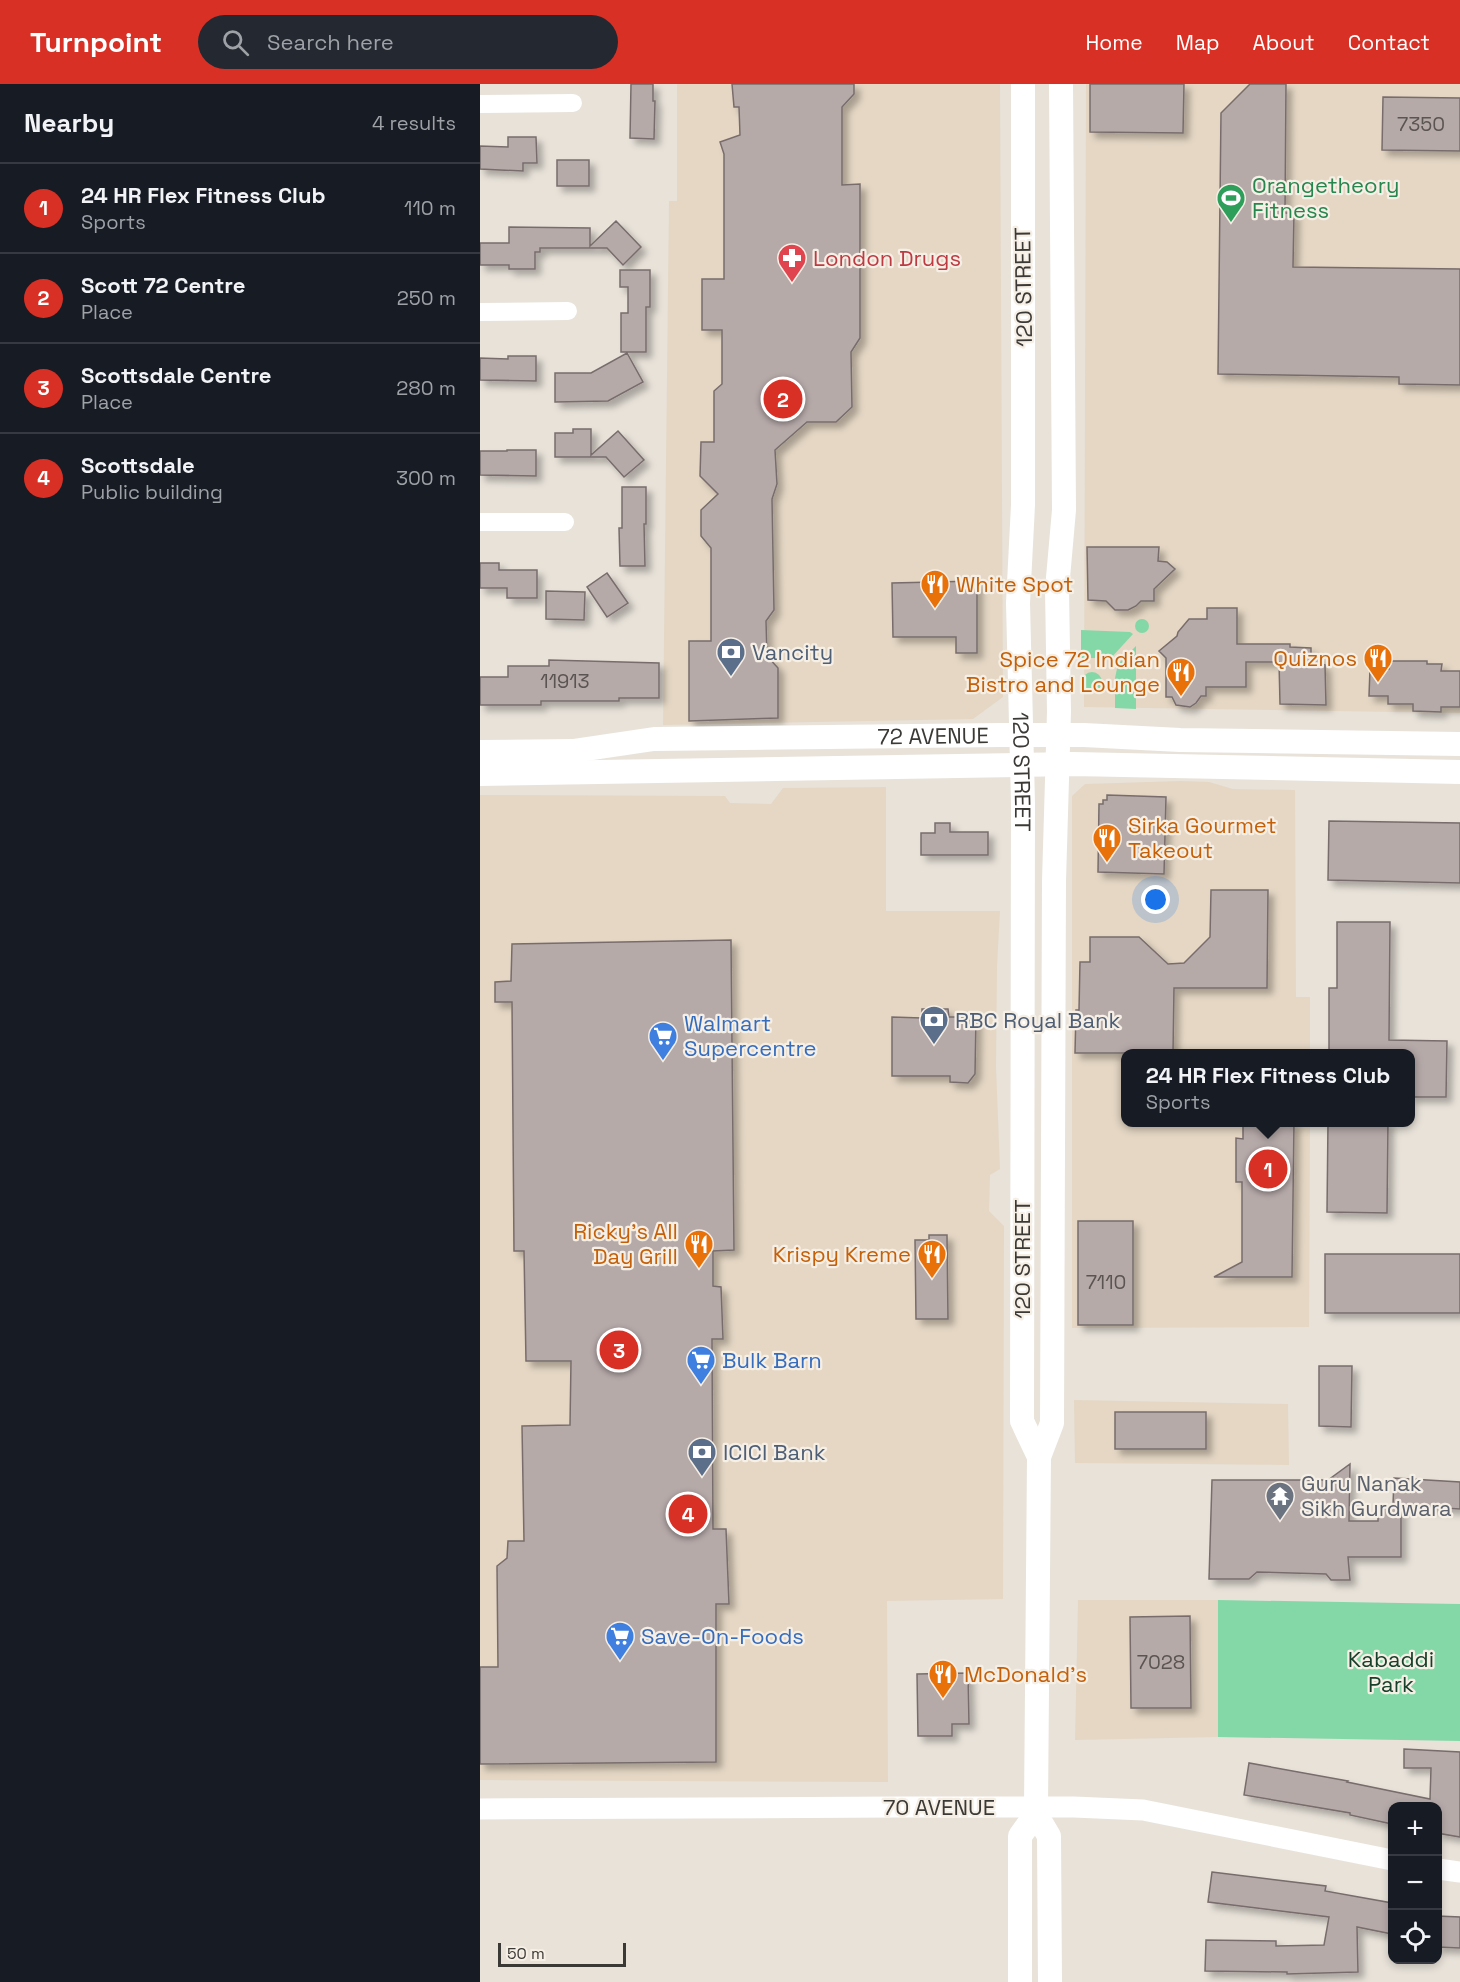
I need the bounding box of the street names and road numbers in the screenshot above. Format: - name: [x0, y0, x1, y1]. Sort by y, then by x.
- street label: 120 STREET: [1008, 227, 1038, 347]
- street label: 120 STREET: [1007, 712, 1037, 832]
- street label: 72 AVENUE: [877, 721, 989, 750]
- street label: 120 STREET: [1008, 1199, 1036, 1319]
- street label: 70 AVENUE: [883, 1793, 995, 1821]

